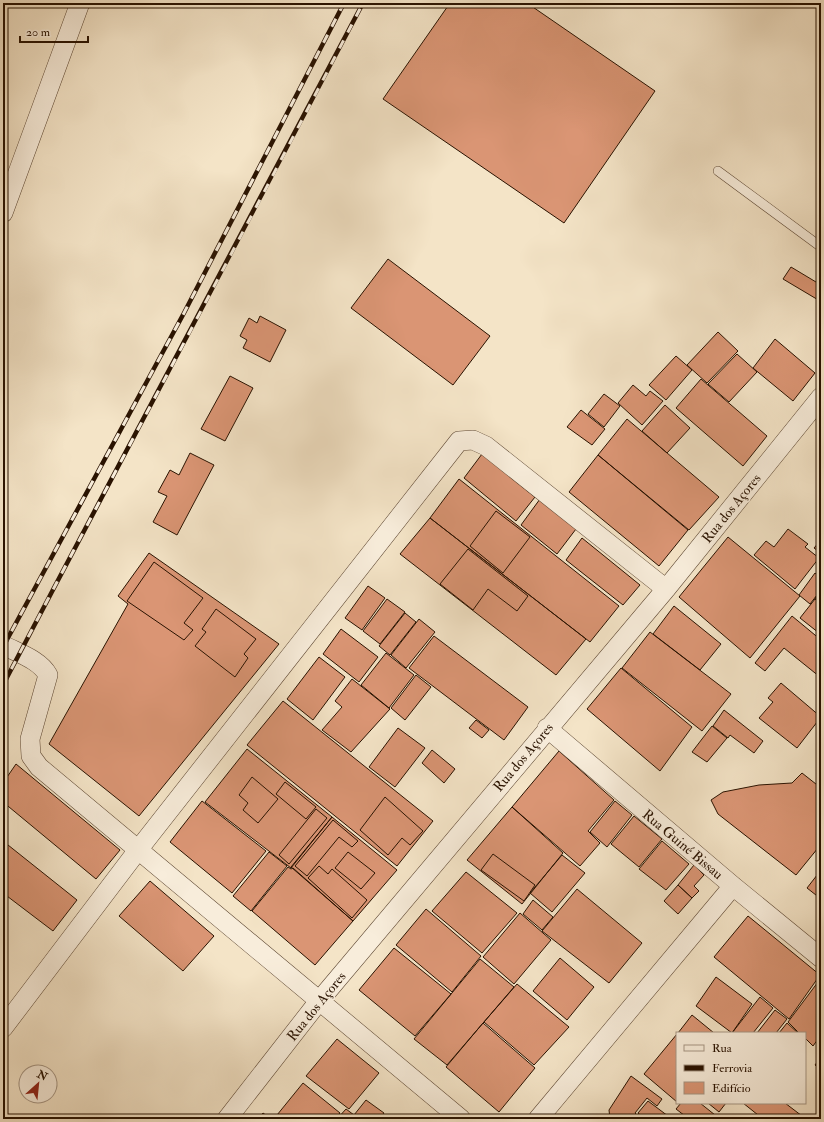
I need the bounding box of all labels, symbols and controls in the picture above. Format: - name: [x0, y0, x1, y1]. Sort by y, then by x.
- scale bar: [20, 18, 88, 44]
- text: 20 m: [26, 25, 51, 40]
- street label: Rua dos Açores: [698, 470, 765, 546]
- street label: Rua dos Açores: [490, 719, 557, 795]
- street label: Rua Guiné Bissau: [639, 806, 726, 883]
- street label: Rua dos Açores: [283, 968, 350, 1044]
- legend: [676, 1032, 806, 1104]
- text: Rua: [712, 1041, 733, 1056]
- text: Ferrovia: [712, 1061, 753, 1076]
- north arrow: [18, 1064, 58, 1104]
- text: N: [34, 1067, 51, 1084]
- text: Edifício: [712, 1081, 751, 1096]

